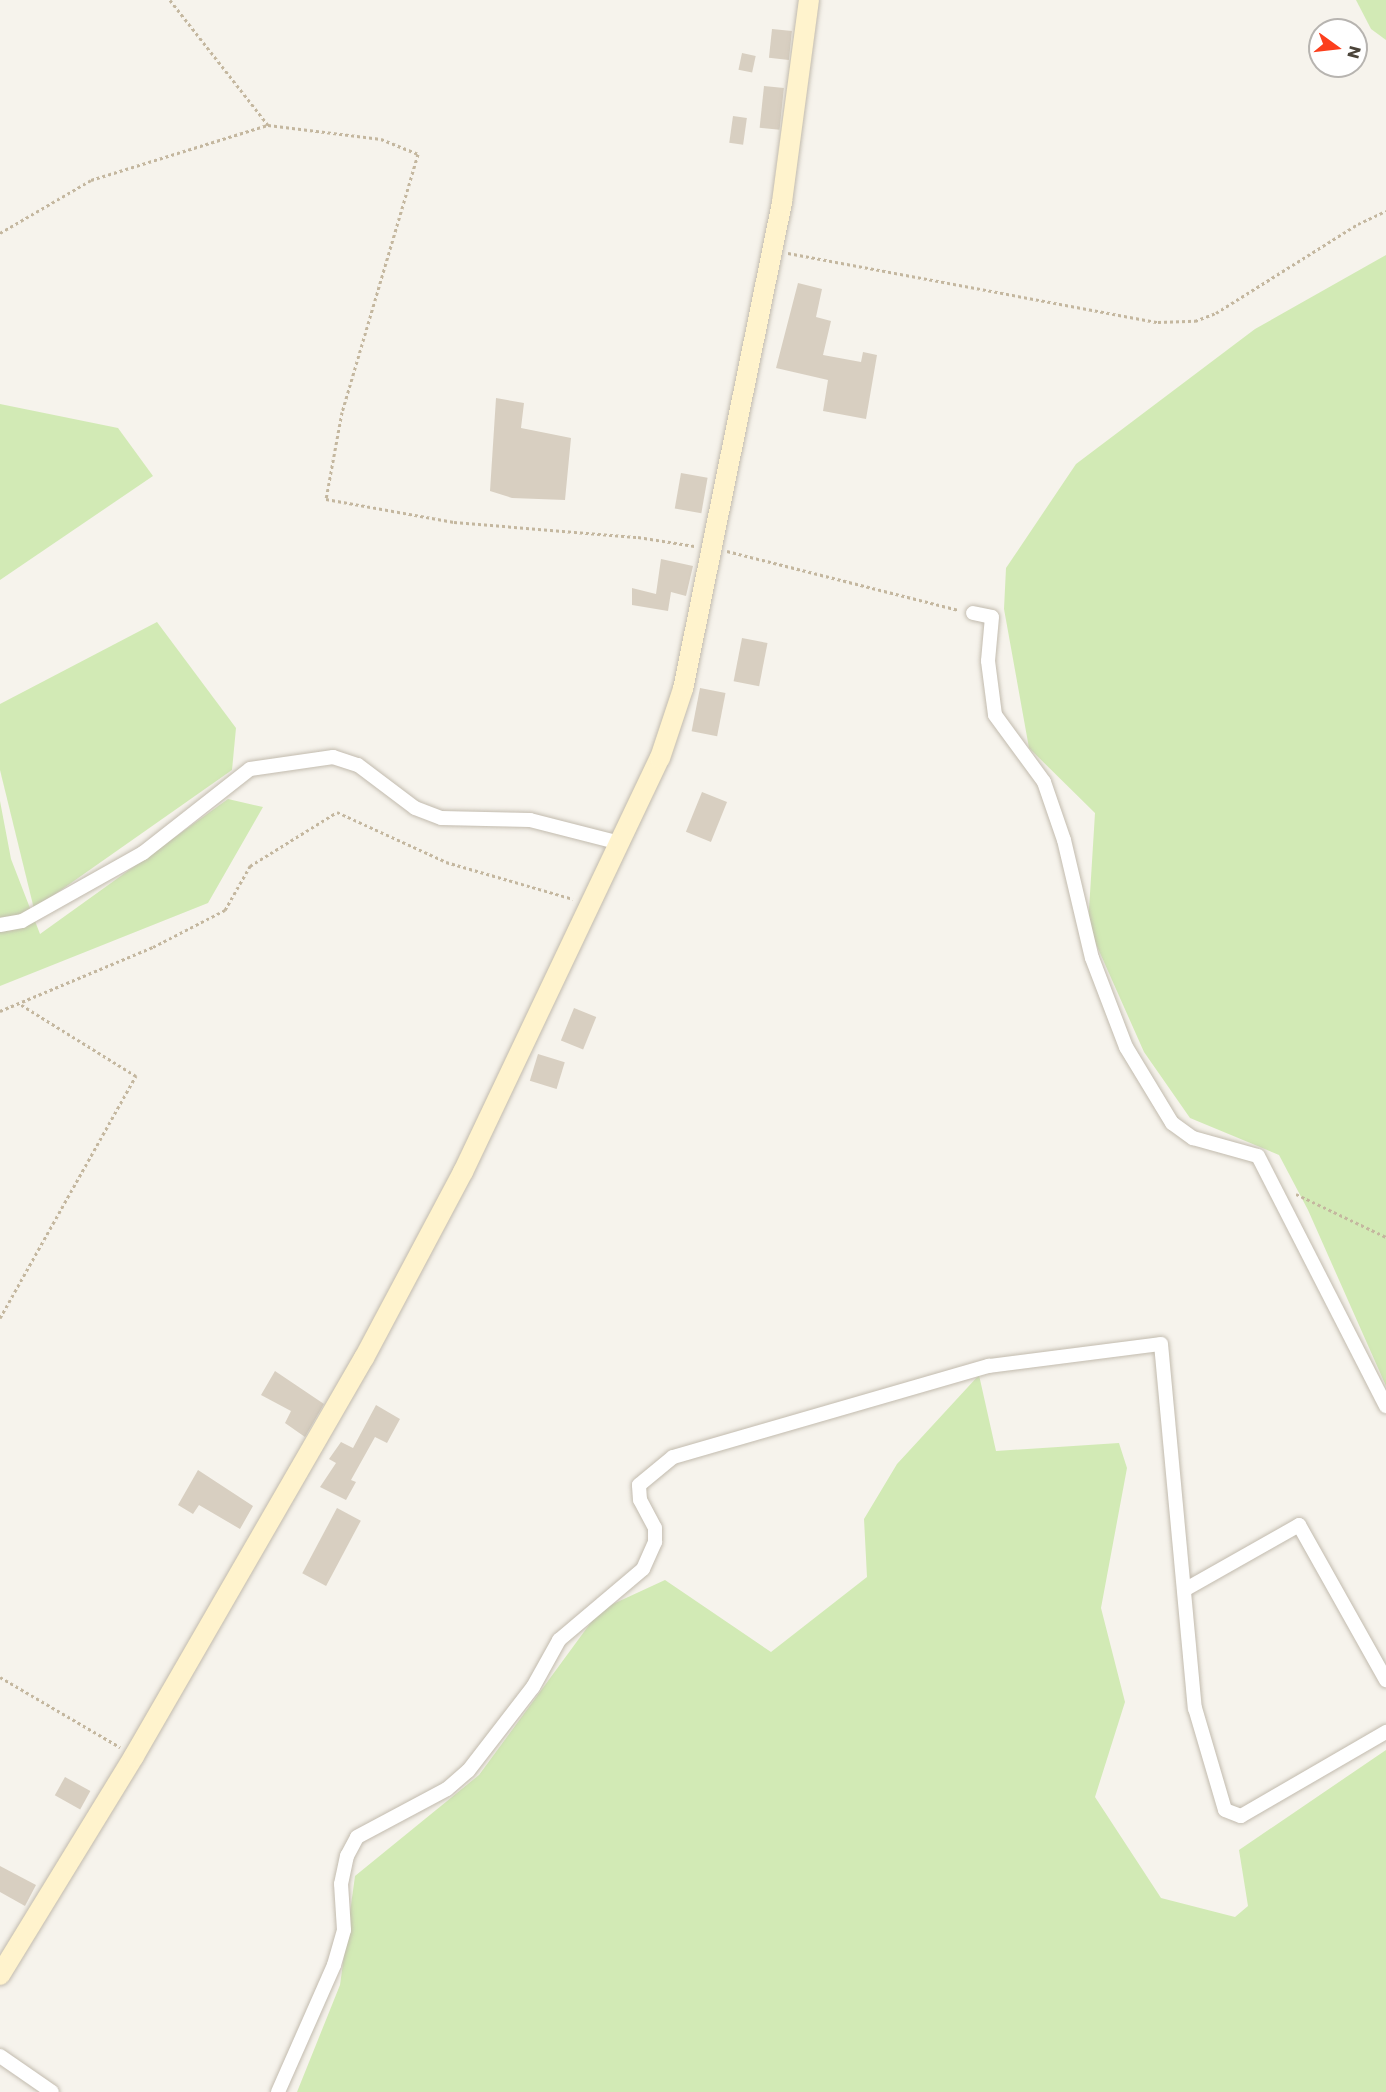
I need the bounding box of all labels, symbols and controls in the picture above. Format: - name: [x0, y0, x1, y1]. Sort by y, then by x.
- north arrow: [1308, 18, 1368, 78]
- text: N: [1341, 43, 1367, 61]

